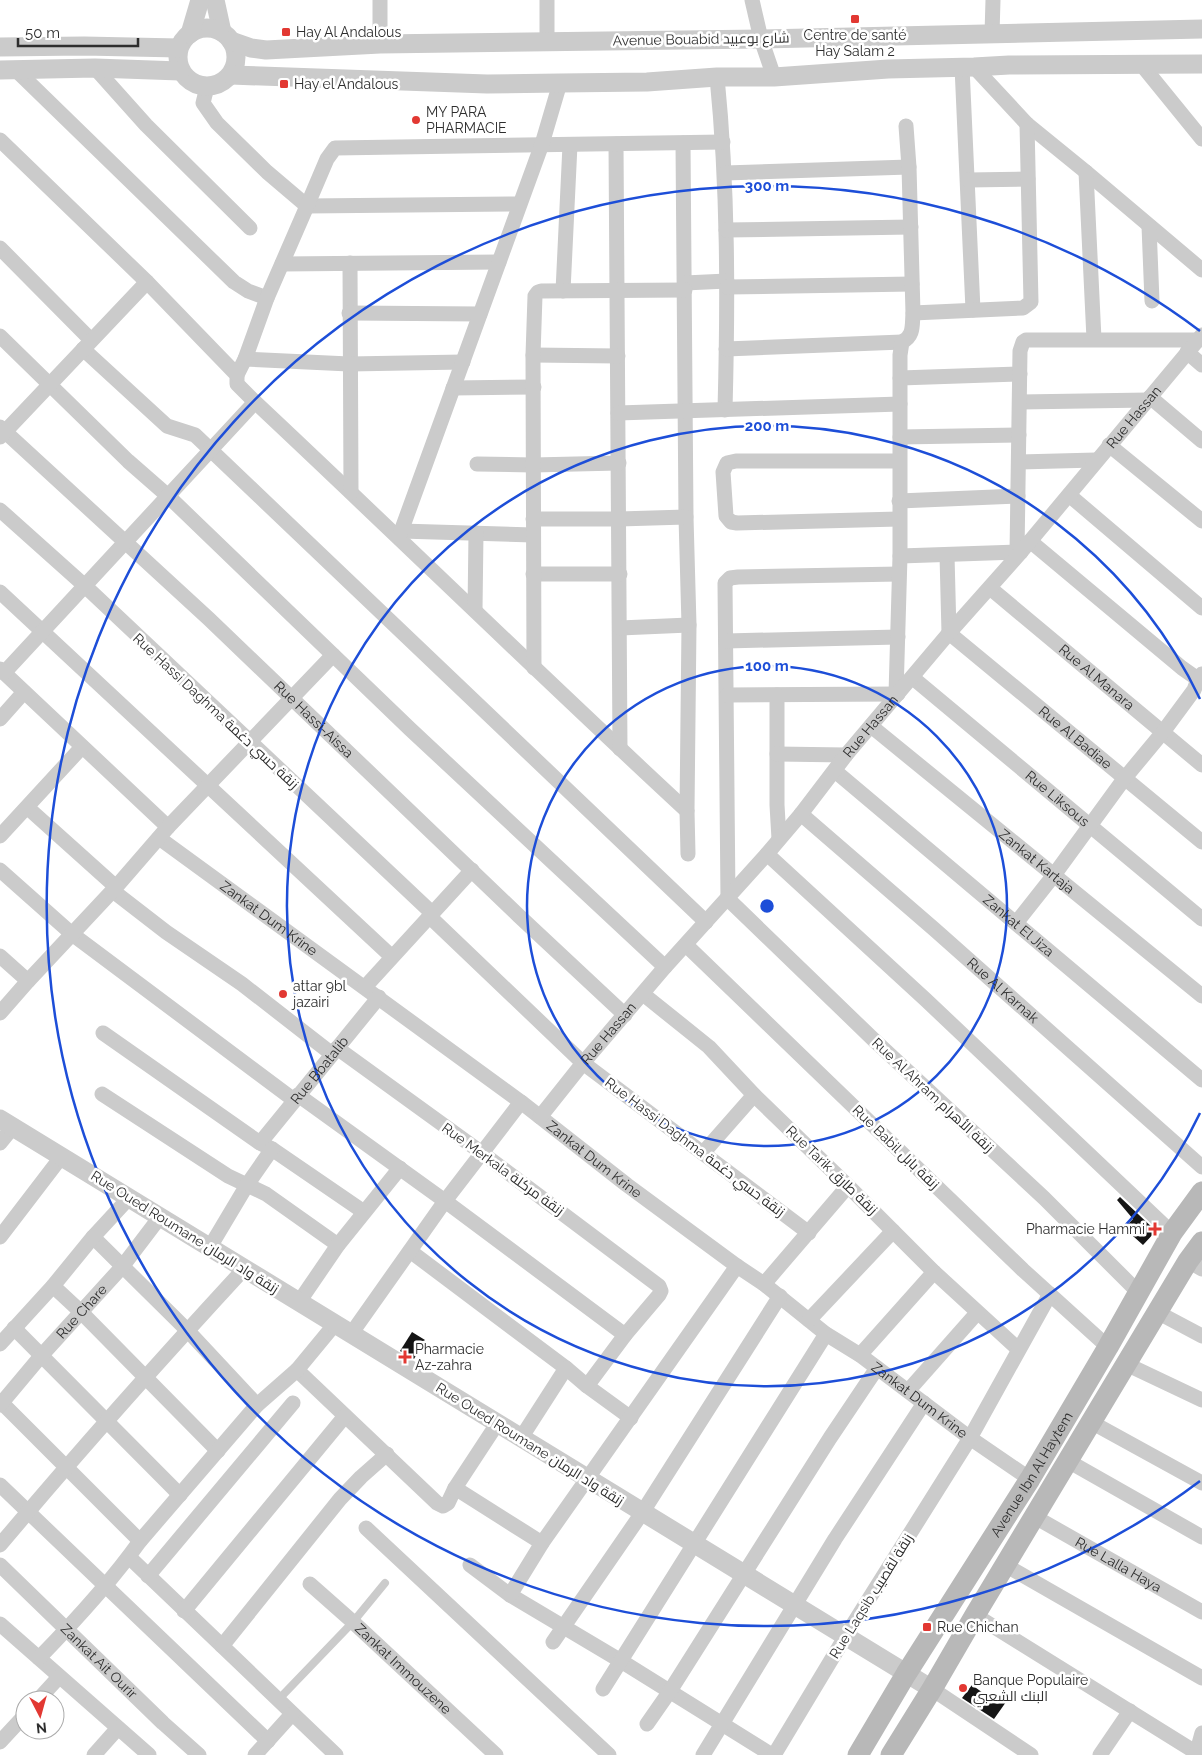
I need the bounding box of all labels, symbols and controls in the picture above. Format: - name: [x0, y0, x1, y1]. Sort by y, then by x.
- marker: Centre de santé Hay Salam 2: [849, 13, 861, 25]
- scale bar: [18, 15, 138, 47]
- text: 50 m: [25, 24, 60, 42]
- place label: Hay Al Andalous: [296, 24, 401, 40]
- marker: Hay Al Andalous: [280, 26, 292, 38]
- place label: Centre de santé Hay Salam 2: [804, 27, 906, 59]
- street label: Avenue Bouabid شارع بوعبيد: [612, 29, 790, 50]
- place label: Hay el Andalous: [294, 76, 399, 92]
- marker: Hay el Andalous: [278, 78, 290, 90]
- place label: MY PARA PHARMACIE: [426, 104, 507, 136]
- marker: MY PARA PHARMACIE: [410, 114, 422, 126]
- text: 300 m: [745, 177, 789, 195]
- street label: Rue Hassan: [1103, 383, 1164, 452]
- text: 200 m: [745, 417, 789, 435]
- street label: Rue Hassi Daghma زنقة حسي دغمة: [128, 630, 302, 794]
- street label: Rue Al Manara: [1056, 641, 1138, 713]
- text: 100 m: [745, 657, 789, 675]
- street label: Rue Hassi-Aissa: [271, 678, 357, 761]
- street label: Rue Hassan: [840, 692, 901, 760]
- street label: Rue Al Badiae: [1036, 703, 1115, 772]
- street label: Rue Liksous: [1022, 767, 1093, 830]
- street label: Zankat Kartaja: [996, 826, 1078, 897]
- street label: Zankat Dum Krine: [217, 877, 320, 959]
- street label: Zankat El Jiza: [980, 891, 1057, 960]
- centre of rings: [758, 897, 776, 915]
- street label: Rue Al Karnak: [964, 954, 1042, 1026]
- place label: attar 9bl jazairi: [291, 978, 347, 1010]
- marker: attar 9bl jazairi: [277, 988, 289, 1000]
- street label: Rue Hassan: [577, 999, 639, 1068]
- street label: Rue Bbatalib: [287, 1033, 352, 1107]
- street label: Rue Al Ahram زنقة الأهرام: [868, 1035, 997, 1157]
- street label: Rue Hassi Daghma زنقة حسي دغمة: [600, 1074, 788, 1222]
- street label: Rue Babil زنقة بابل: [849, 1102, 943, 1192]
- street label: Zankat Dum Krine: [544, 1117, 645, 1201]
- street label: Rue Merkala زنقة مركلة: [439, 1119, 567, 1219]
- street label: Rue Tarik زنقة طارق: [782, 1122, 881, 1218]
- street label: Rue Oued Roumane زنقة واد الرمان: [88, 1167, 282, 1297]
- place label: Pharmacie Hammi: [1026, 1221, 1145, 1237]
- marker: Pharmacie Hammi: [1149, 1223, 1161, 1235]
- street label: Rue Chare: [53, 1281, 110, 1342]
- place label: Pharmacie Az-zahra: [415, 1341, 484, 1373]
- marker: Pharmacie Az-zahra: [399, 1351, 411, 1363]
- street label: Zankat Dum Krine: [868, 1359, 971, 1441]
- street label: Rue Oued Roumane زنقة واد الرمان: [433, 1379, 627, 1509]
- street label: Avenue Ibn Al Haytem: [987, 1409, 1076, 1540]
- street label: Rue Laqsib زنقة لقصيب: [826, 1531, 916, 1661]
- street label: Rue Lalla Haya: [1073, 1534, 1164, 1595]
- place label: Rue Chichan: [937, 1619, 1019, 1635]
- street label: Zankat Ait Ourir: [58, 1620, 141, 1702]
- street label: Zankat Immouzene: [352, 1620, 455, 1717]
- marker: Rue Chichan: [921, 1621, 933, 1633]
- place label: Banque Populaire البنك الشعبي: [973, 1672, 1088, 1708]
- marker: Banque Populaire البنك الشعبي: [957, 1682, 969, 1694]
- north arrow: [15, 1690, 65, 1740]
- text: N: [35, 1719, 48, 1736]

